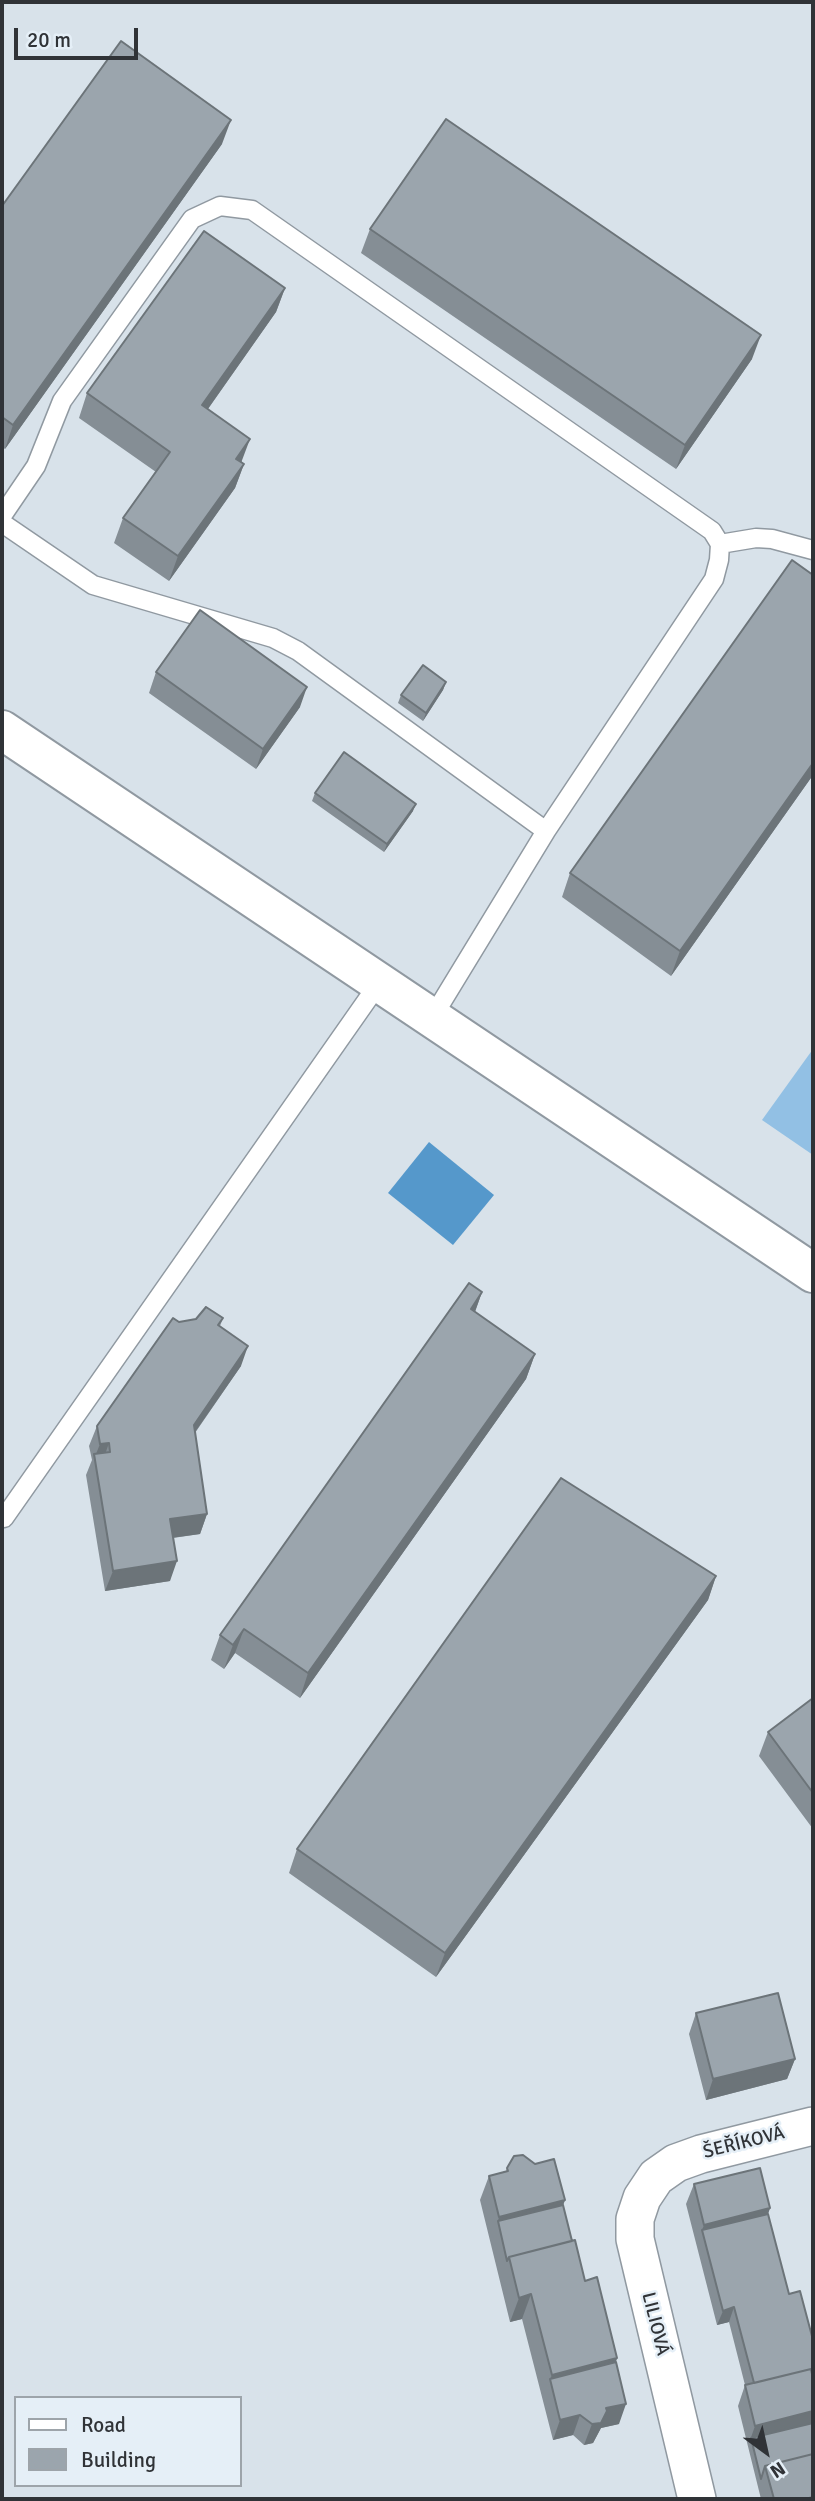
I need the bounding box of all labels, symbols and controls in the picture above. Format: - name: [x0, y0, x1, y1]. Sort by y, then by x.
- scale bar: [18, 14, 142, 58]
- text: 20 m: [27, 27, 71, 53]
- street label: ŠEŘÍKOVÁ: [701, 2122, 787, 2164]
- street label: LILIOVÁ: [636, 2290, 674, 2358]
- legend: [14, 2396, 242, 2487]
- text: Road: [81, 2412, 126, 2438]
- north arrow: [731, 2417, 801, 2487]
- text: Building: [81, 2447, 156, 2473]
- text: N: [765, 2456, 790, 2483]

